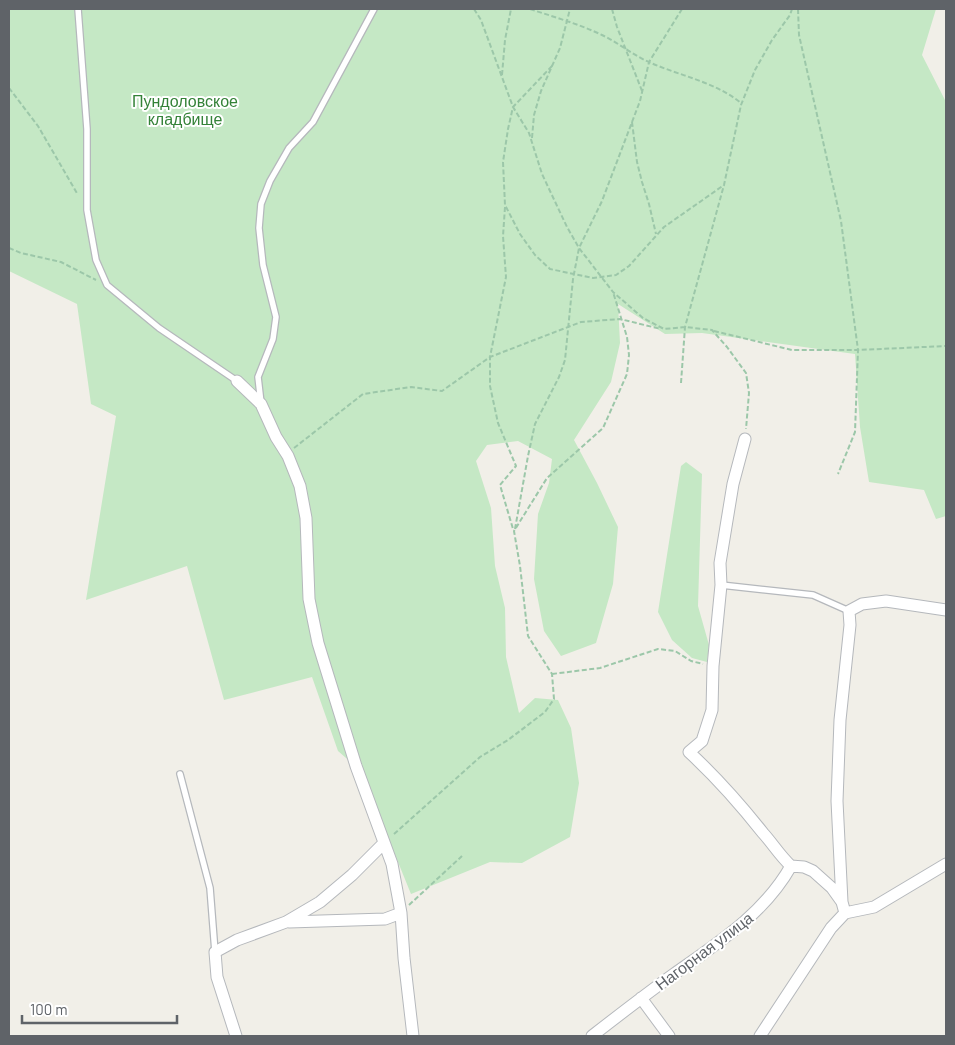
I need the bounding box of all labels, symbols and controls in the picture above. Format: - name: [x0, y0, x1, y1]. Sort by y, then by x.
- park label: Пундоловское кладбище: [132, 91, 238, 128]
- street label: Нагорная улица: [651, 908, 756, 993]
- scale bar: [22, 992, 178, 1024]
- text: 100 m: [30, 1000, 68, 1018]

